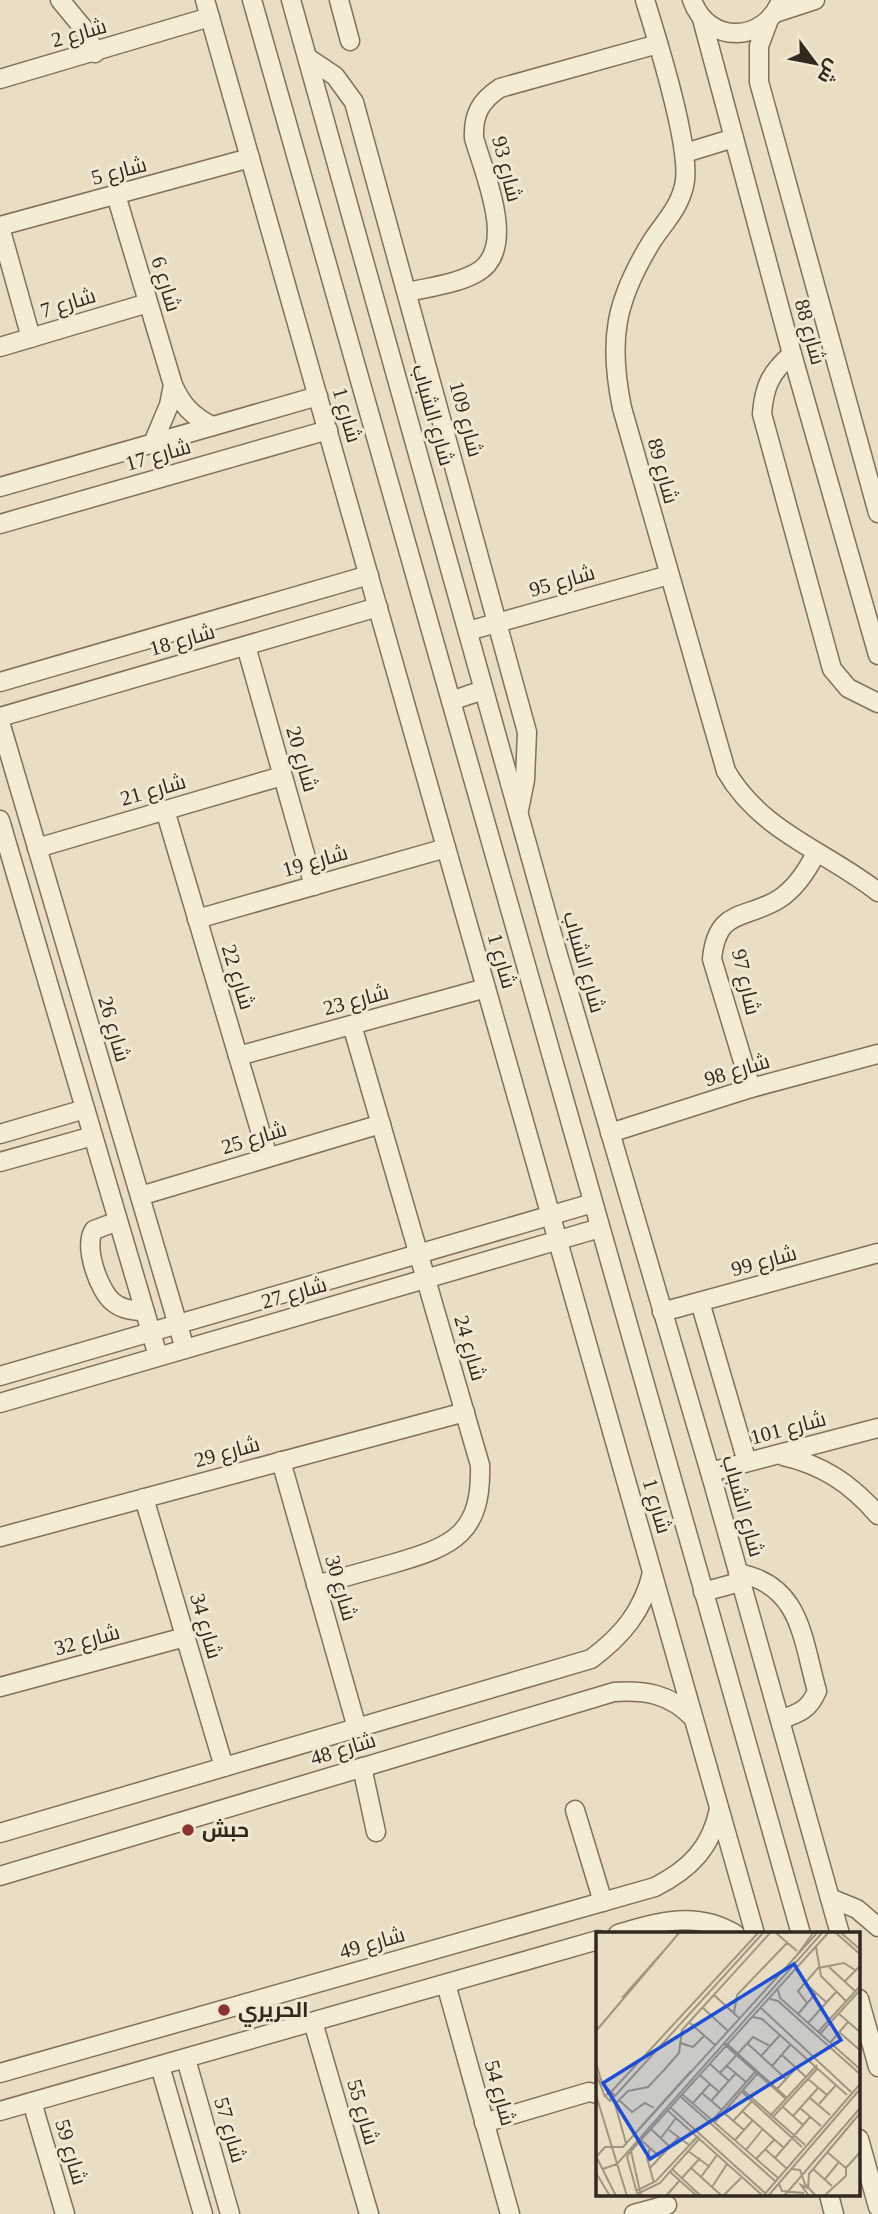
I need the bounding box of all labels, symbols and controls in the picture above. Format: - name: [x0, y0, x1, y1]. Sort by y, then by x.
- street label: شارع 2: [49, 14, 110, 54]
- north arrow: [780, 28, 850, 98]
- text: ش: [813, 55, 844, 88]
- street label: شارع 93: [485, 134, 527, 205]
- street label: شارع 5: [89, 152, 150, 192]
- street label: شارع 6: [144, 254, 186, 315]
- street label: شارع 7: [38, 283, 99, 325]
- street label: شارع 88: [788, 297, 830, 368]
- street label: شارع الشباب: [405, 362, 459, 469]
- street label: شارع 109: [442, 378, 488, 460]
- street label: شارع 1: [326, 385, 366, 446]
- street label: شارع 17: [123, 434, 194, 478]
- street label: شارع 89: [641, 436, 683, 507]
- street label: شارع 95: [527, 560, 598, 604]
- street label: شارع 18: [147, 619, 218, 663]
- street label: شارع 20: [279, 724, 323, 795]
- street label: شارع 21: [118, 769, 189, 813]
- street label: شارع 19: [280, 840, 351, 884]
- street label: شارع الشباب: [556, 909, 610, 1016]
- street label: شارع 1: [481, 931, 521, 992]
- street label: شارع 22: [215, 941, 259, 1013]
- street label: شارع 97: [725, 947, 765, 1018]
- street label: شارع 23: [321, 980, 392, 1022]
- street label: شارع 26: [91, 994, 135, 1065]
- street label: شارع 98: [701, 1049, 773, 1093]
- street label: شارع 25: [218, 1117, 290, 1161]
- street label: شارع 99: [729, 1241, 800, 1283]
- street label: شارع 27: [259, 1272, 330, 1316]
- street label: شارع 24: [447, 1313, 491, 1384]
- street label: شارع 101: [747, 1406, 829, 1452]
- street label: شارع 29: [192, 1432, 263, 1474]
- street label: شارع الشباب: [715, 1453, 769, 1560]
- street label: شارع 1: [636, 1476, 676, 1537]
- street label: شارع 30: [318, 1553, 362, 1624]
- street label: شارع 34: [183, 1591, 227, 1662]
- street label: شارع 32: [52, 1620, 123, 1662]
- street label: شارع 48: [307, 1728, 379, 1772]
- place label: حبش: [202, 1818, 249, 1842]
- marker: حبش: [180, 1822, 196, 1838]
- street label: شارع 49: [337, 1922, 408, 1966]
- inset map: [596, 1932, 860, 2196]
- place label: الحريري: [238, 1998, 308, 2027]
- marker: الحريري: [216, 2002, 232, 2018]
- street label: شارع 54: [478, 2058, 520, 2129]
- street label: شارع 55: [340, 2077, 384, 2148]
- street label: شارع 57: [207, 2095, 251, 2166]
- street label: شارع 59: [48, 2117, 92, 2188]

